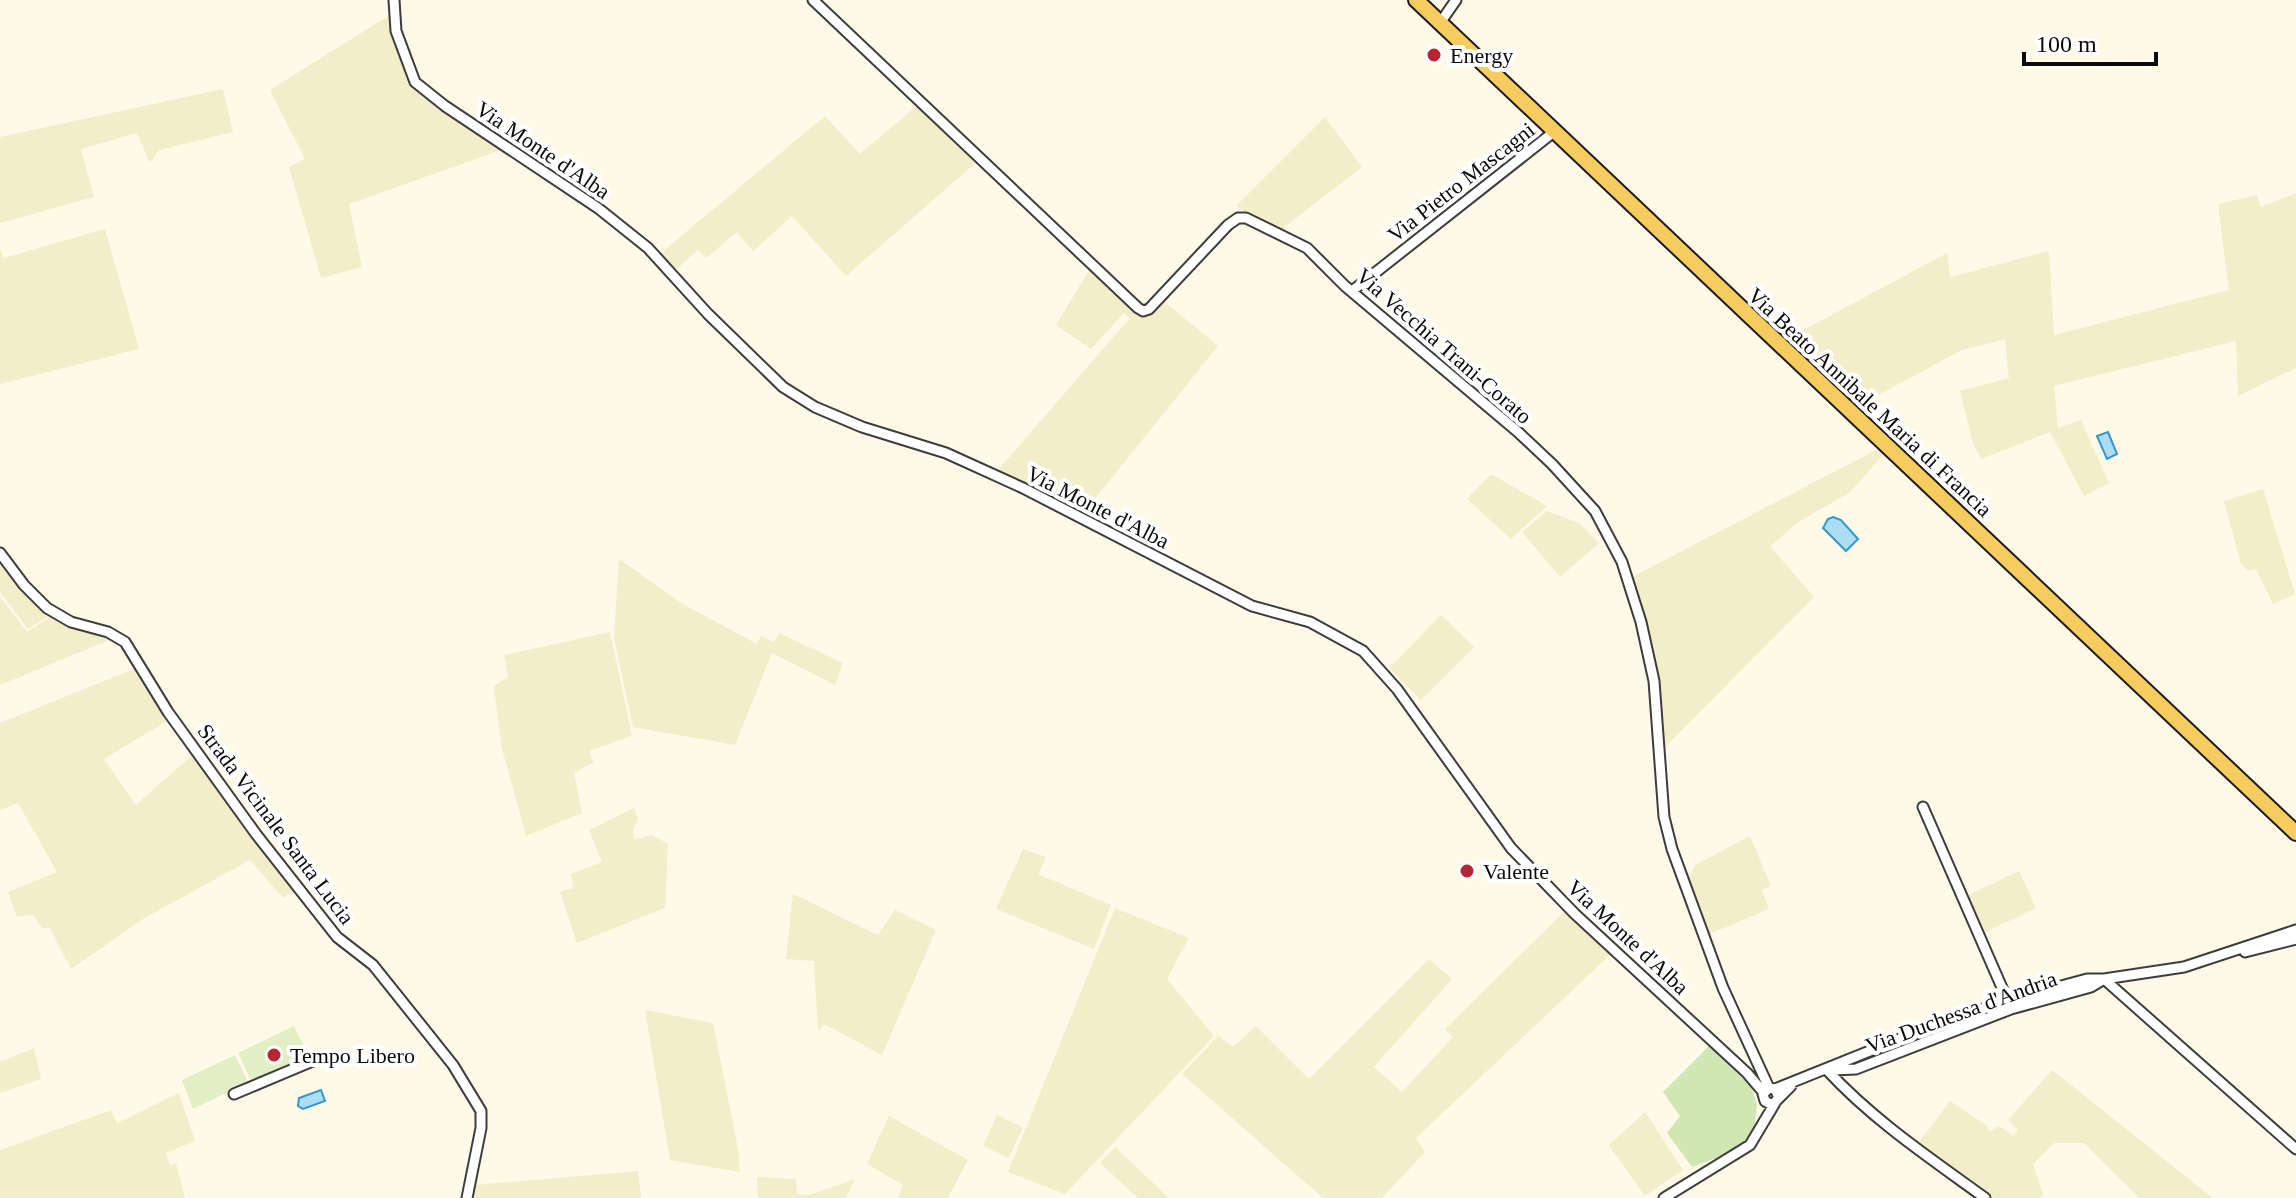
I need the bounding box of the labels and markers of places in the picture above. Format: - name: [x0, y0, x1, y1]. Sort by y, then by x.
- place label: Energy: [1450, 43, 1513, 68]
- marker: Energy: [1425, 46, 1443, 64]
- place label: Valente: [1483, 859, 1549, 884]
- marker: Valente: [1458, 862, 1476, 880]
- place label: Tempo Libero: [290, 1043, 415, 1068]
- marker: Tempo Libero: [265, 1046, 283, 1064]

